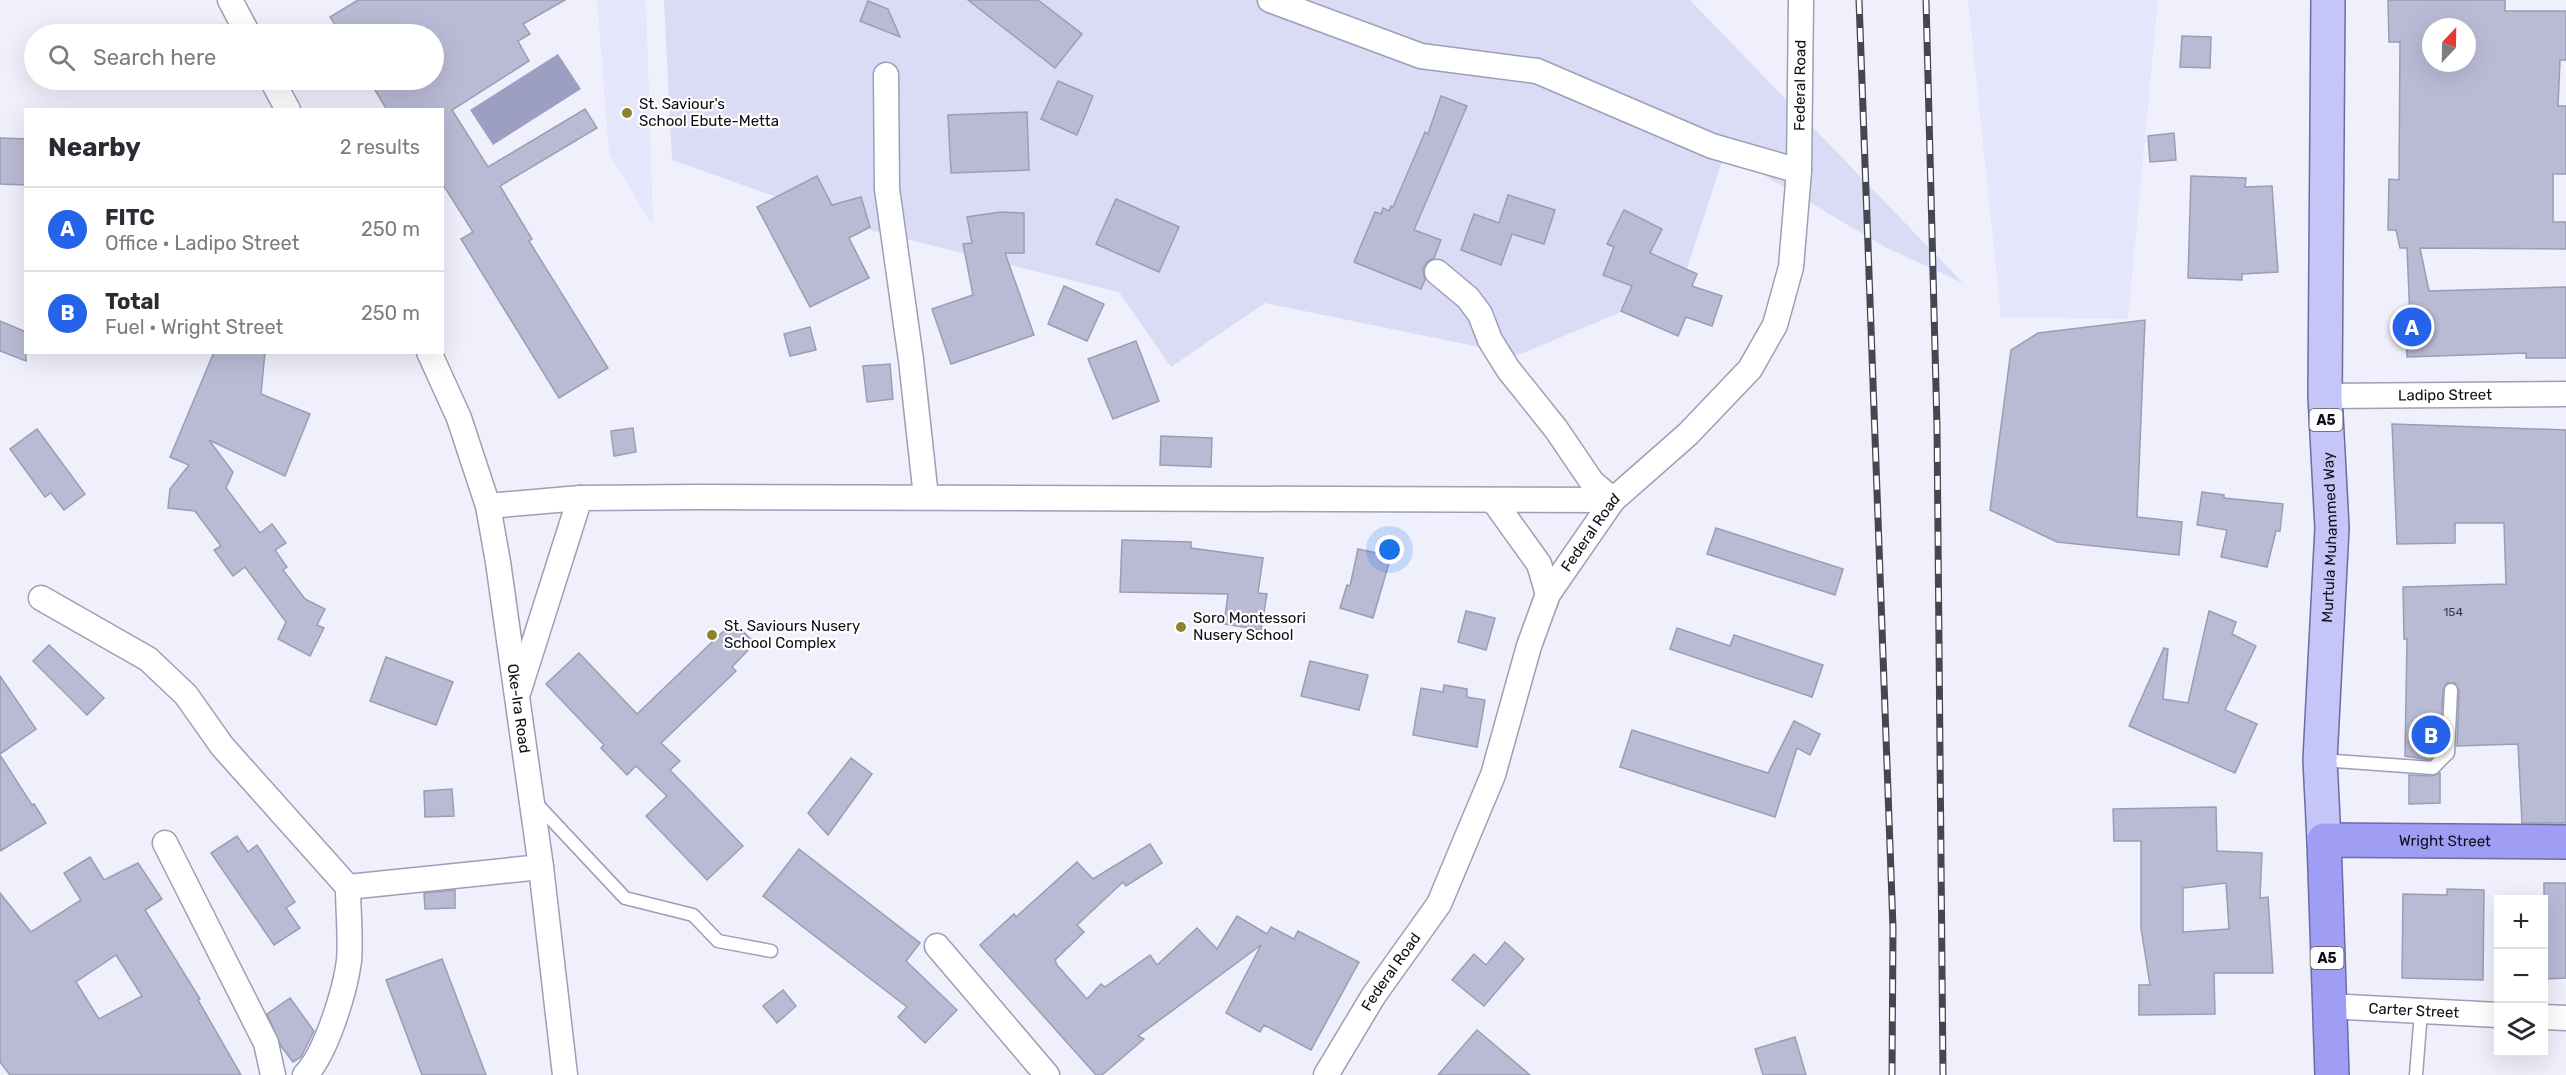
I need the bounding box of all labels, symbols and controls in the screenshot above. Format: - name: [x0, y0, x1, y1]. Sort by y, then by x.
- north arrow: [2422, 18, 2476, 72]
- search box: [24, 24, 444, 90]
- street label: Federal Road: [1790, 40, 1810, 131]
- icon: search: [45, 41, 78, 74]
- text: Search here: [93, 44, 216, 71]
- place label: St. Saviour's School Ebute-Metta: [639, 95, 779, 130]
- marker: St. Saviour's School Ebute-Metta: [620, 106, 634, 120]
- text: Nearby: [48, 132, 141, 163]
- text: 2 results: [340, 135, 420, 159]
- text: FITC: [105, 204, 155, 231]
- text: A: [60, 217, 75, 241]
- text: 250 m: [361, 217, 420, 241]
- text: Office · Ladipo Street: [105, 231, 299, 255]
- text: Total: [105, 288, 160, 315]
- text: B: [60, 301, 75, 325]
- text: 250 m: [361, 301, 420, 325]
- pin: A: [2392, 304, 2432, 350]
- text: Fuel · Wright Street: [105, 315, 283, 339]
- street label: Ladipo Street: [2398, 386, 2492, 404]
- road number: A5: [2310, 409, 2342, 431]
- street label: Murtula Muhammed Way: [2318, 451, 2341, 623]
- street label: Federal Road: [1557, 489, 1623, 575]
- your location: [1375, 535, 1404, 564]
- house number: 154: [2443, 605, 2463, 619]
- place label: Soro Montessori Nusery School: [1193, 609, 1306, 644]
- place label: St. Saviours Nusery School Complex: [724, 617, 860, 652]
- marker: Soro Montessori Nusery School: [1174, 620, 1188, 634]
- marker: St. Saviours Nusery School Complex: [705, 628, 719, 642]
- street label: Oke-Ira Road: [503, 663, 534, 754]
- pin: B: [2412, 712, 2450, 758]
- street label: Wright Street: [2399, 832, 2491, 850]
- map controls: [2494, 895, 2548, 1057]
- button: +: [2494, 895, 2548, 949]
- street label: Federal Road: [1358, 929, 1424, 1014]
- road number: A5: [2310, 947, 2344, 969]
- button: −: [2494, 949, 2548, 1003]
- street label: Carter Street: [2368, 999, 2460, 1022]
- button: layers: [2494, 1003, 2548, 1057]

